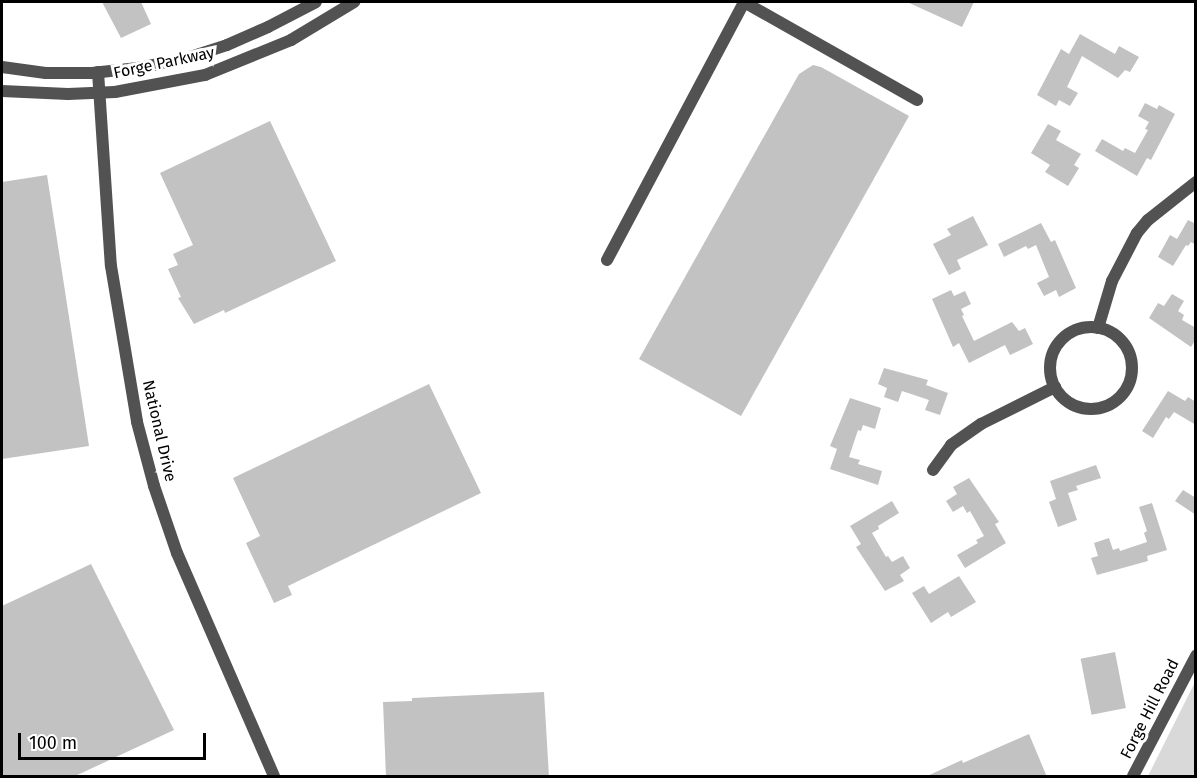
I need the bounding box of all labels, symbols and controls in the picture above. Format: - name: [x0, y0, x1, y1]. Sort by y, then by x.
- street label: Forge Parkway: [112, 43, 216, 83]
- street label: National Drive: [138, 378, 180, 484]
- street label: Forge Hill Road: [1117, 656, 1183, 762]
- scale bar: [21, 721, 208, 759]
- text: 100 m: [29, 732, 77, 754]

